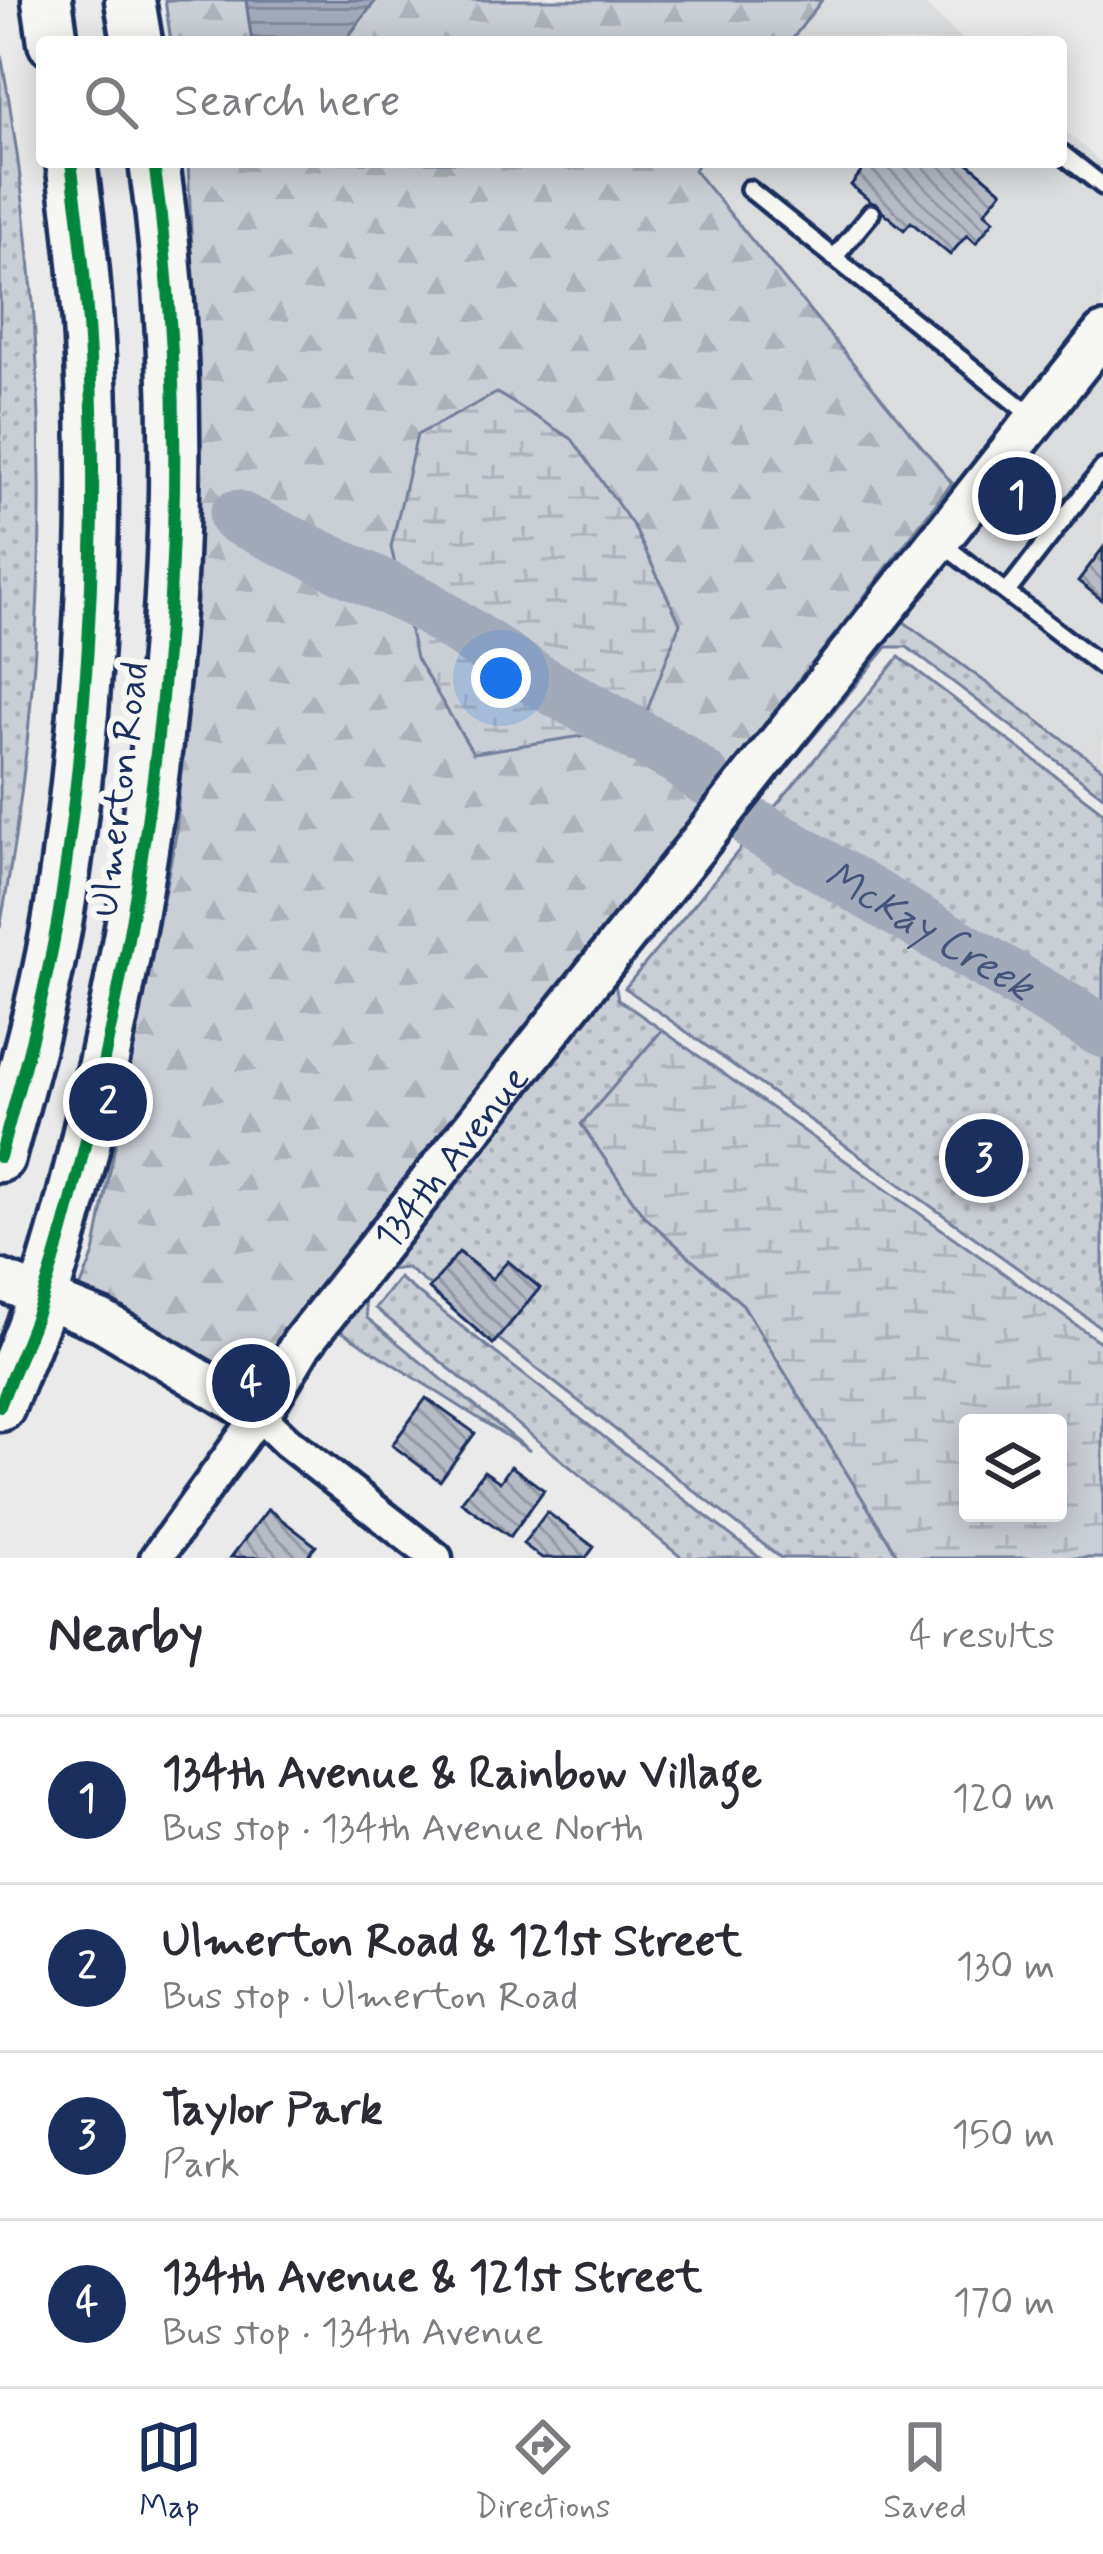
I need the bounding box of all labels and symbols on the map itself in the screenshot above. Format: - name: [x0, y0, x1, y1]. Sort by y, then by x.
- pin: 1: [978, 451, 1056, 541]
- your location: [471, 648, 531, 708]
- street label: Ulmerton Road: [81, 659, 162, 920]
- water label: McKay Creek: [814, 849, 1046, 1017]
- street label: 134th Avenue: [364, 1056, 542, 1262]
- pin: 2: [69, 1057, 147, 1147]
- pin: 3: [945, 1113, 1023, 1203]
- pin: 4: [212, 1338, 290, 1428]

